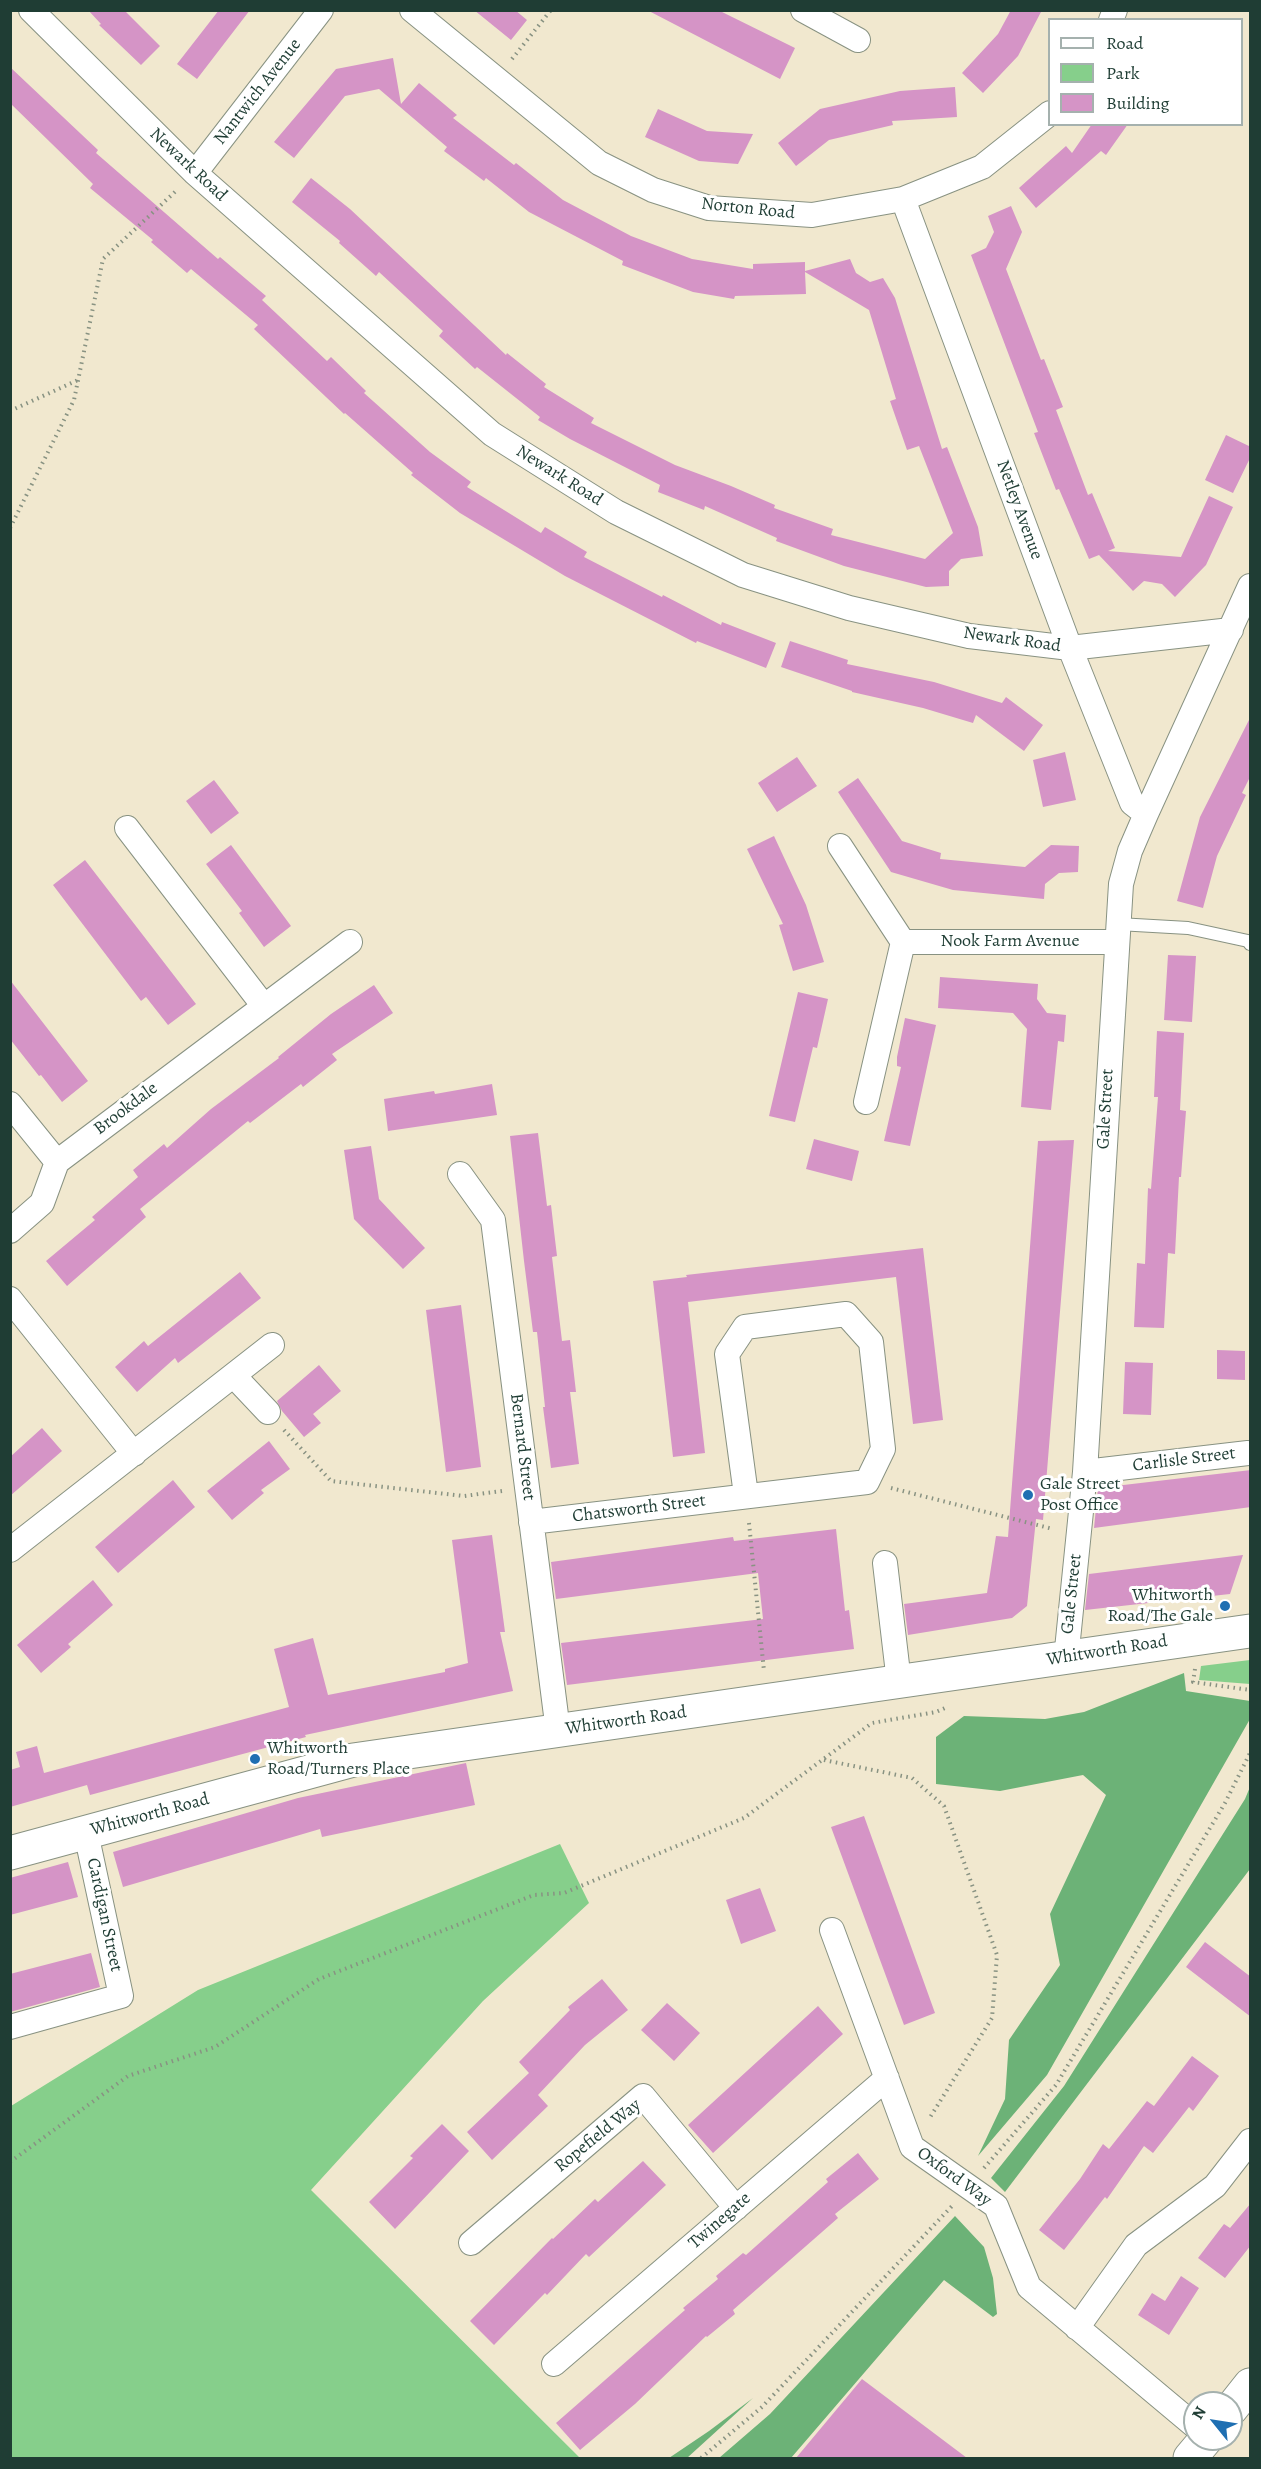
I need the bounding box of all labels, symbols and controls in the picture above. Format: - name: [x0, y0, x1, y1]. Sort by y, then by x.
- legend: [1048, 18, 1243, 126]
- text: Road: [1106, 31, 1143, 55]
- street label: Nantwich Avenue: [210, 35, 306, 149]
- text: Park: [1106, 61, 1140, 85]
- text: Building: [1106, 91, 1170, 115]
- street label: Newark Road: [145, 124, 231, 206]
- street label: Norton Road: [700, 193, 796, 225]
- street label: Newark Road: [512, 441, 606, 511]
- street label: Netley Avenue: [991, 457, 1047, 563]
- street label: Newark Road: [962, 622, 1062, 658]
- street label: Nook Farm Avenue: [941, 931, 1079, 953]
- street label: Gale Street: [1093, 1068, 1119, 1150]
- street label: Brookdale: [90, 1078, 162, 1140]
- street label: Bernard Street: [505, 1392, 539, 1502]
- street label: Carlisle Street: [1131, 1443, 1237, 1477]
- place label: Gale Street Post Office: [1040, 1474, 1120, 1516]
- marker: Gale Street Post Office: [1021, 1488, 1035, 1502]
- street label: Chatsworth Street: [571, 1490, 707, 1528]
- street label: Gale Street: [1057, 1553, 1087, 1635]
- place label: Whitworth Road/The Gale: [1107, 1585, 1213, 1628]
- marker: Whitworth Road/The Gale: [1218, 1599, 1232, 1613]
- street label: Whitworth Road: [1045, 1631, 1169, 1671]
- street label: Whitworth Road: [564, 1702, 688, 1740]
- place label: Whitworth Road/Turners Place: [267, 1738, 410, 1780]
- marker: Whitworth Road/Turners Place: [248, 1752, 262, 1766]
- street label: Whitworth Road: [88, 1789, 212, 1841]
- street label: Cardigan Street: [81, 1856, 127, 1974]
- street label: Ropefield Way: [551, 2095, 645, 2177]
- street label: Oxford Way: [912, 2143, 996, 2211]
- street label: Twinegate: [684, 2188, 756, 2254]
- north arrow: [1183, 2391, 1243, 2451]
- text: N: [1187, 2402, 1212, 2424]

